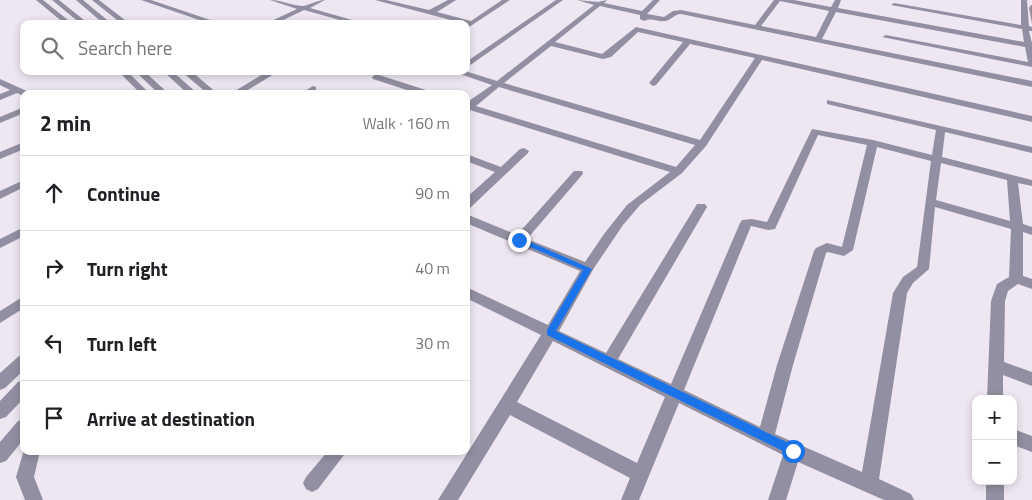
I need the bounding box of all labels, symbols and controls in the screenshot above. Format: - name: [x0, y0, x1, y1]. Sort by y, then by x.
- search box: [20, 20, 470, 75]
- text: Search here: [78, 33, 172, 62]
- icon: search: [38, 34, 66, 62]
- text: 2 min: [40, 107, 91, 139]
- text: Walk · 160 m: [362, 111, 450, 135]
- icon: ahead: [40, 179, 68, 207]
- text: Continue: [87, 179, 160, 208]
- text: 90 m: [415, 181, 450, 205]
- route end: [508, 229, 531, 252]
- icon: right: [40, 254, 68, 282]
- text: Turn right: [87, 254, 168, 283]
- text: 40 m: [415, 256, 450, 280]
- icon: left: [40, 329, 68, 357]
- text: Turn left: [87, 329, 157, 358]
- text: 30 m: [415, 331, 450, 355]
- map controls: [972, 395, 1017, 485]
- button: +: [972, 395, 1017, 440]
- icon: arrive: [40, 404, 68, 432]
- text: Arrive at destination: [87, 404, 255, 433]
- route start: [782, 440, 805, 463]
- button: −: [972, 440, 1017, 485]

